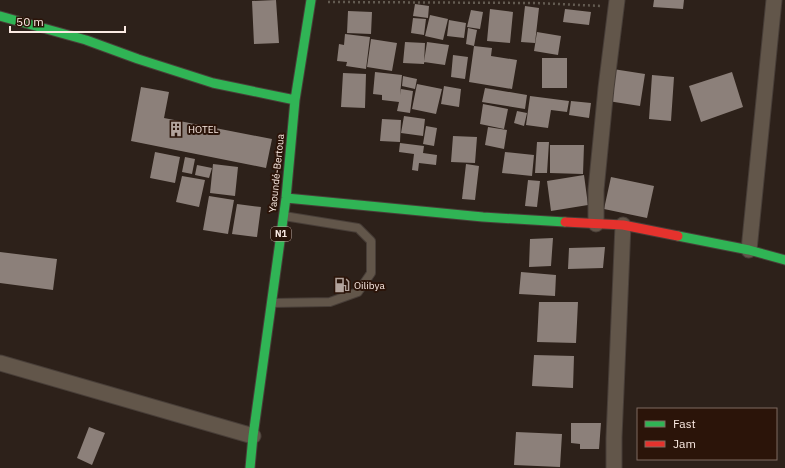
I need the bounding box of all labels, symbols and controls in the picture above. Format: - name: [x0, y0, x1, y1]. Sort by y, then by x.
- scale bar: [10, 8, 125, 34]
- text: 50 m: [16, 14, 44, 29]
- building icon: HOTEL: [167, 120, 185, 138]
- place label: HOTEL: [188, 123, 219, 136]
- street label: Yaoundé-Bertoua: [266, 132, 287, 213]
- road number: N1: [271, 227, 291, 241]
- fuel station icon: Oilibya: [333, 276, 351, 294]
- place label: Oilibya: [354, 279, 385, 292]
- legend: [637, 408, 777, 460]
- text: Fast: [673, 416, 696, 431]
- text: Jam: [673, 436, 696, 451]

